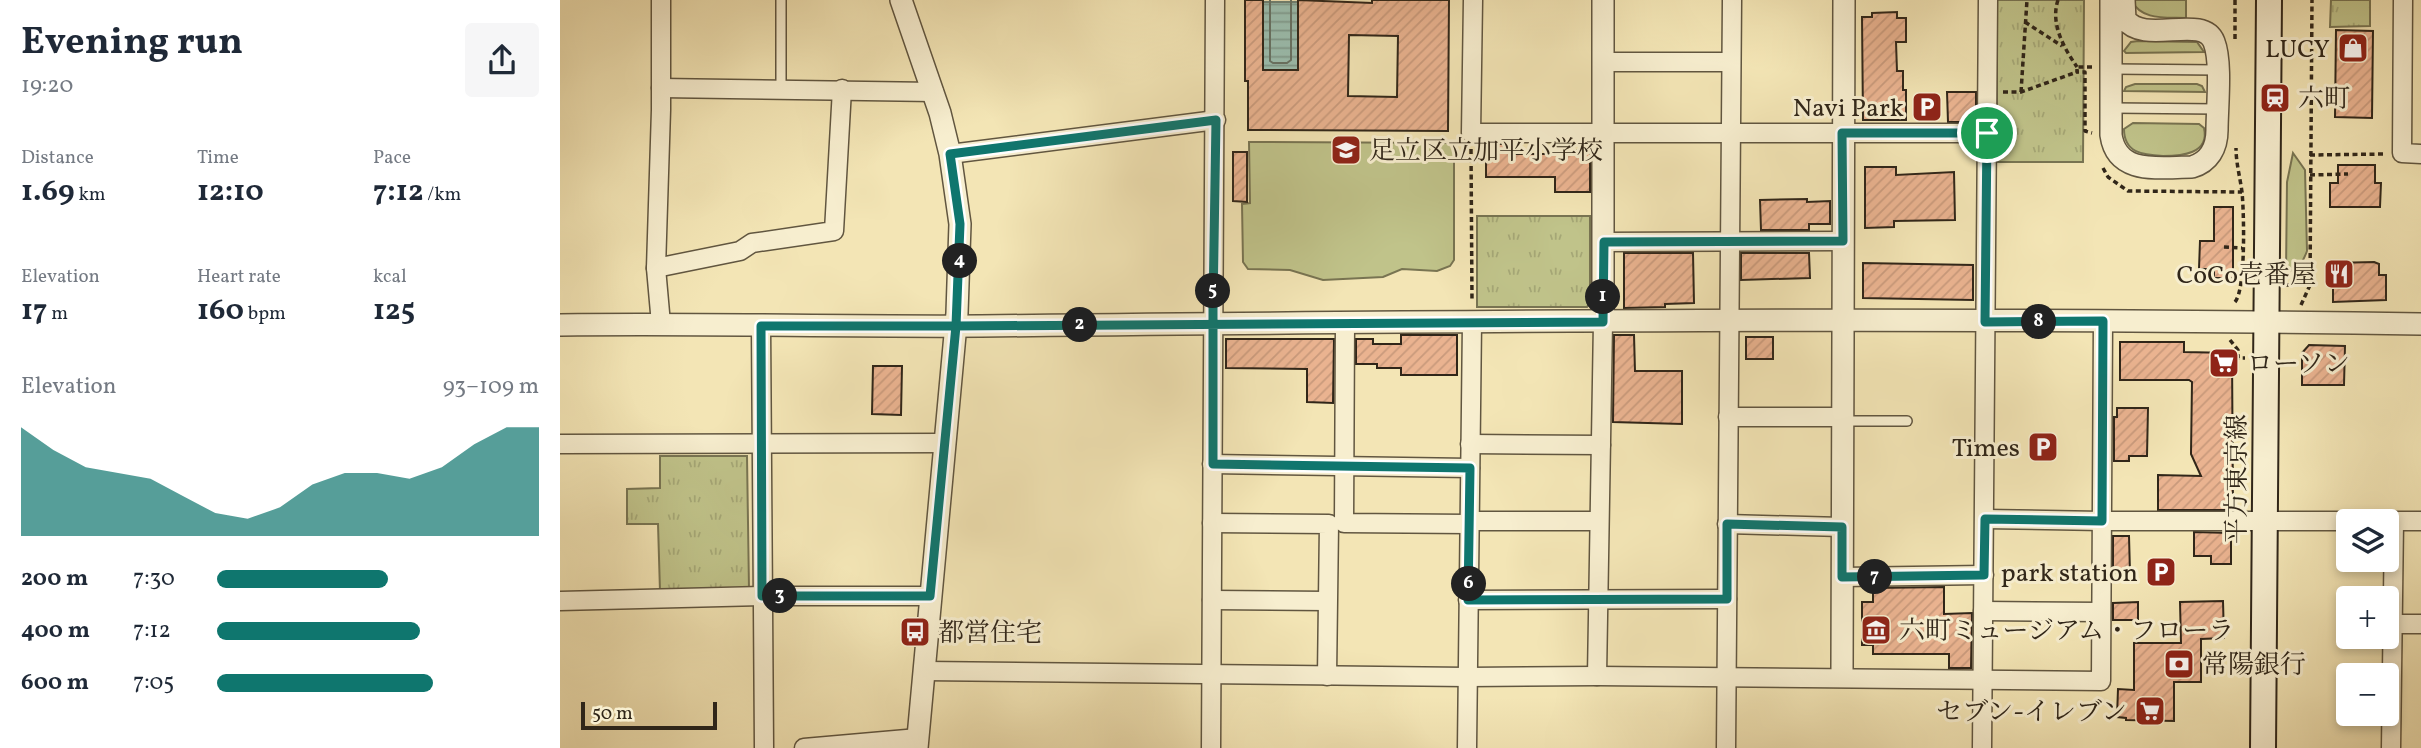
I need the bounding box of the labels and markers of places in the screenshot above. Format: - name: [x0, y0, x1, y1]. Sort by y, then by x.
- shop icon: LUCY: [2336, 31, 2370, 65]
- place label: LUCY: [2265, 32, 2330, 68]
- station icon: 六町: [2258, 81, 2292, 115]
- place label: 六町: [2298, 82, 2350, 118]
- parking icon: Navi Park: [1910, 90, 1944, 124]
- place label: Navi Park: [1793, 91, 1904, 127]
- pin: [1957, 103, 2017, 163]
- school or university icon: 足立区立加平小学校: [1329, 133, 1363, 167]
- place label: 足立区立加平小学校: [1369, 134, 1603, 170]
- pin: 4: [942, 244, 978, 278]
- restaurant icon: CoCo壱番屋: [2322, 257, 2356, 291]
- place label: CoCo壱番屋: [2176, 258, 2316, 294]
- pin: 5: [1196, 274, 1230, 308]
- pin: 1: [1586, 280, 1620, 314]
- pin: 8: [2022, 304, 2056, 340]
- pin: 2: [1063, 308, 1098, 342]
- supermarket icon: ローソン: [2207, 346, 2241, 380]
- place label: ローソン: [2247, 347, 2350, 383]
- parking icon: Times: [2026, 430, 2060, 464]
- place label: Times: [1952, 431, 2020, 467]
- parking icon: park station: [2144, 555, 2178, 589]
- place label: park station: [2001, 556, 2138, 592]
- pin: 7: [1858, 560, 1892, 594]
- pin: 6: [1452, 566, 1486, 602]
- pin: 3: [762, 578, 798, 614]
- museum icon: 六町ミュージアム・フローラ: [1859, 613, 1893, 647]
- place label: 六町ミュージアム・フローラ: [1899, 614, 2234, 650]
- bus stop icon: 都営住宅: [898, 615, 932, 649]
- place label: 都営住宅: [938, 616, 1042, 652]
- bank icon: 常陽銀行: [2162, 647, 2196, 681]
- place label: 常陽銀行: [2202, 648, 2306, 684]
- supermarket icon: セブン-イレブン: [2133, 694, 2167, 728]
- place label: セブン-イレブン: [1936, 695, 2127, 731]

